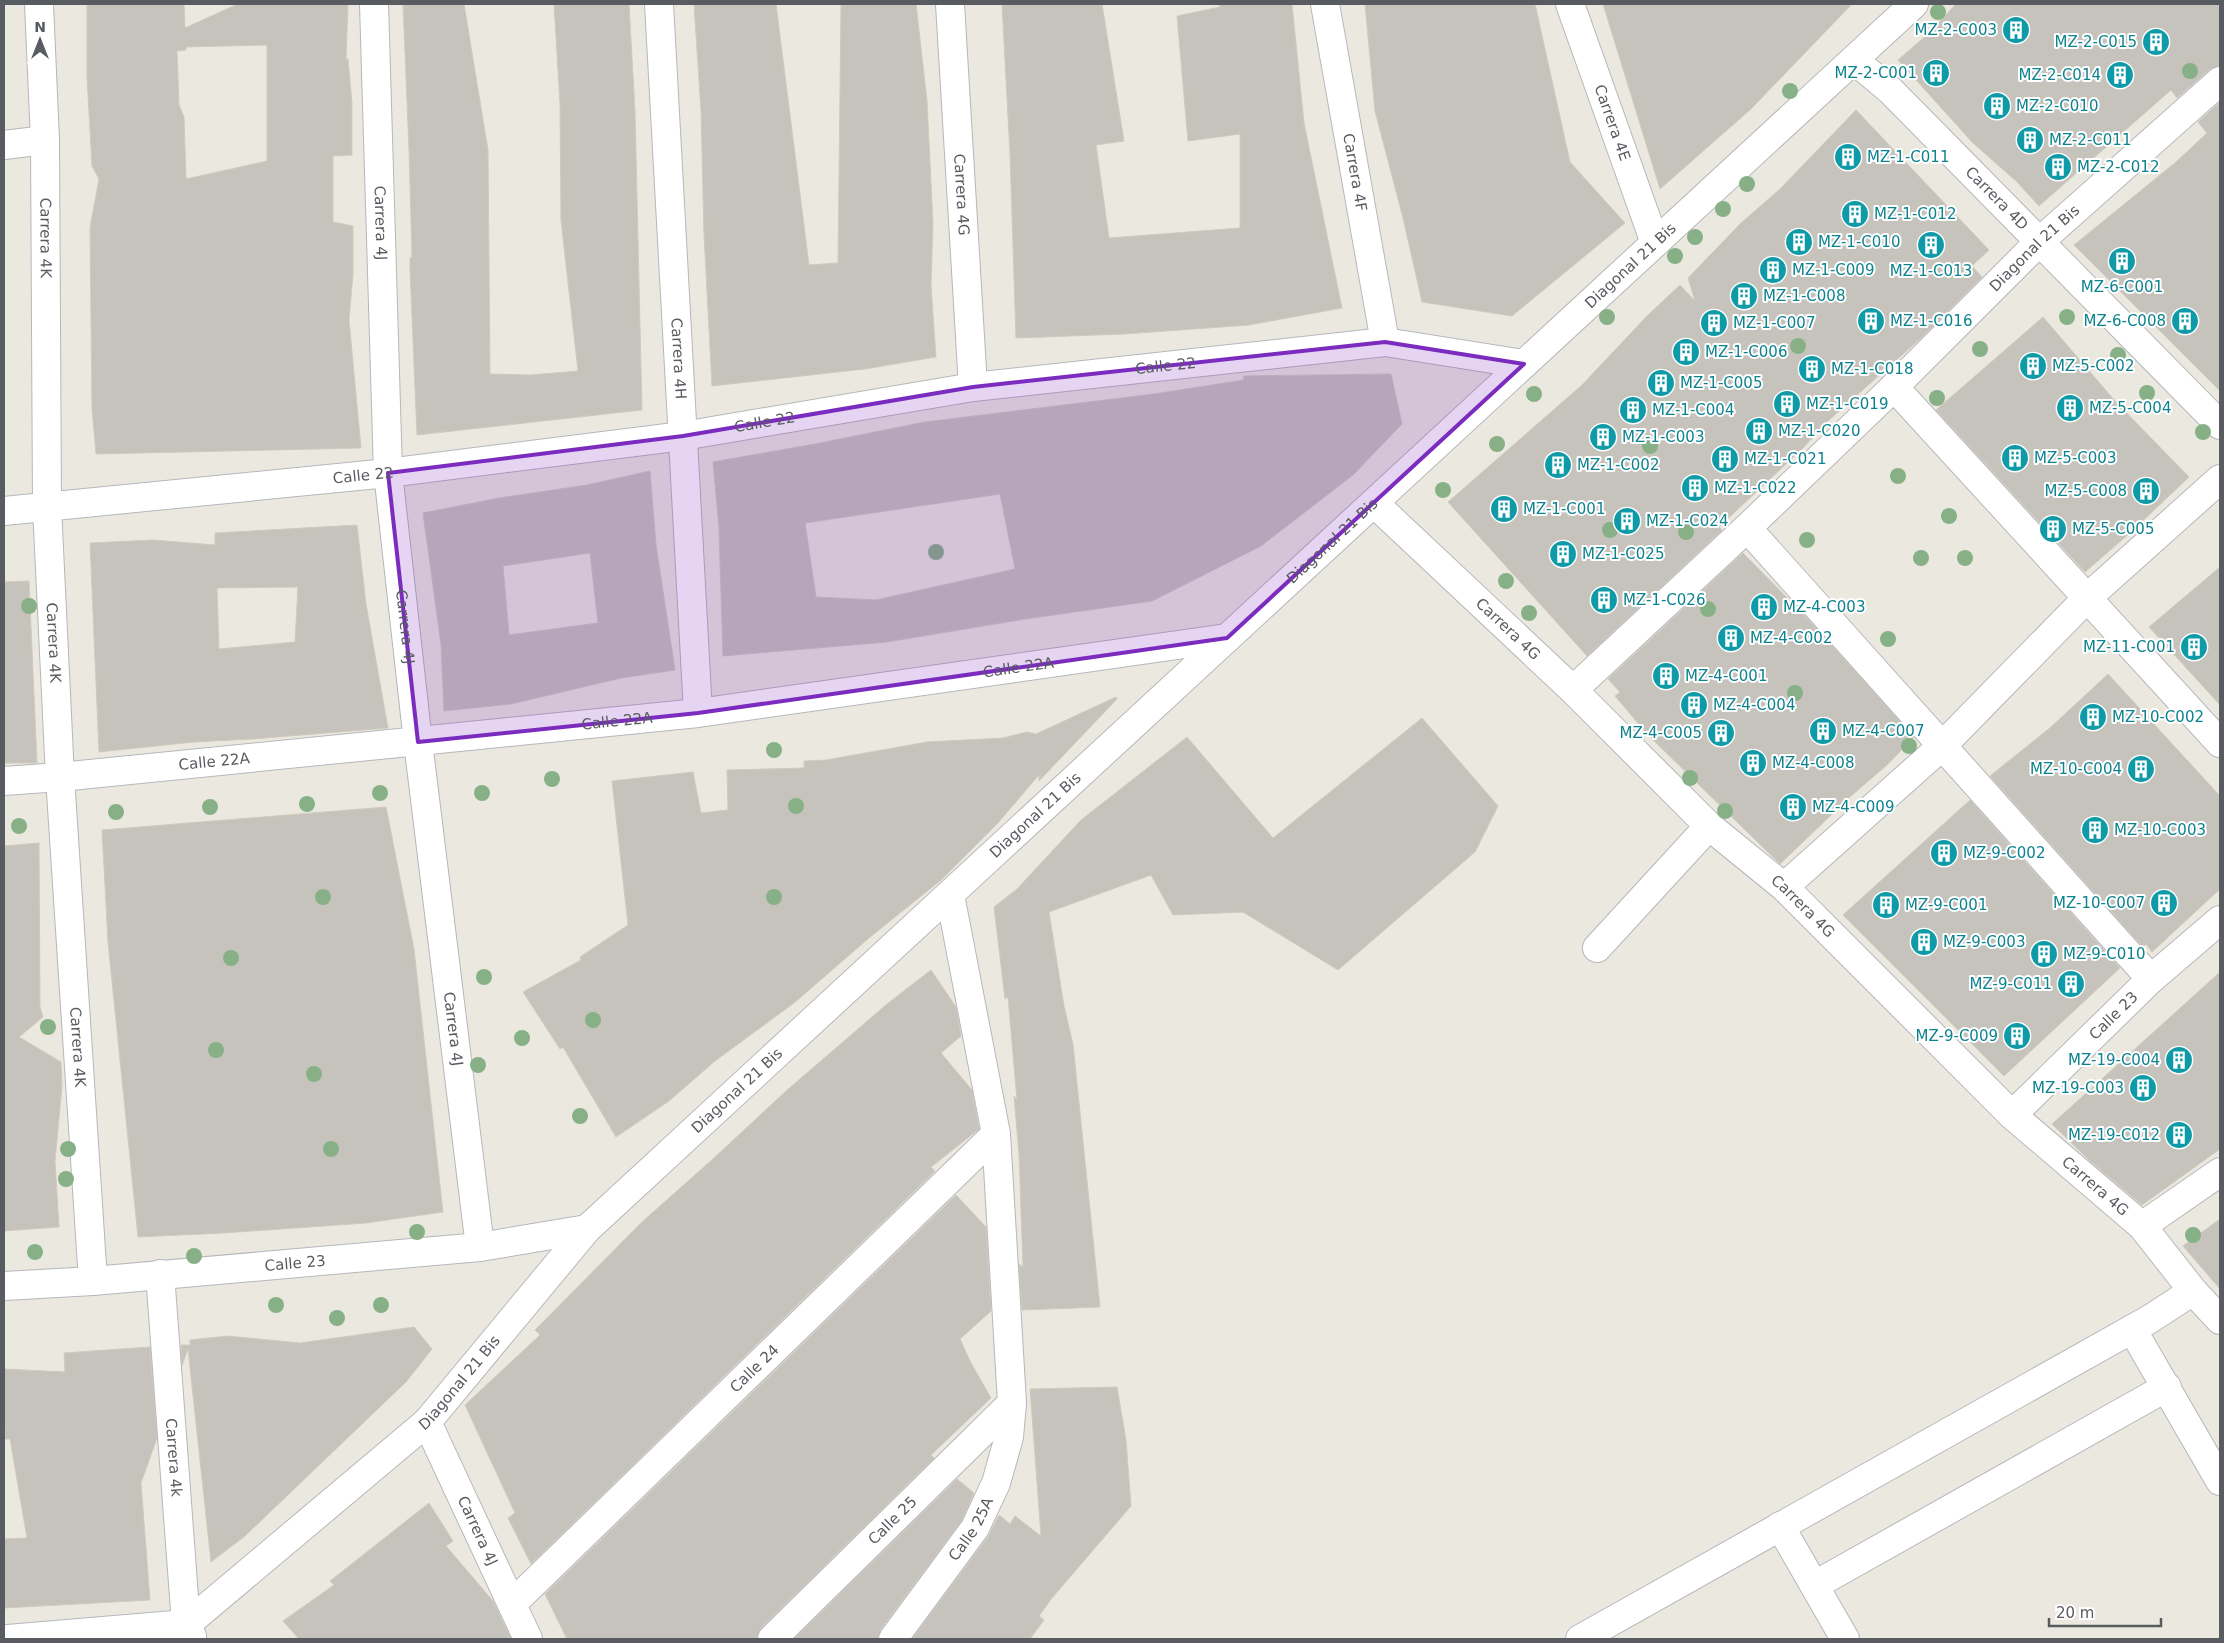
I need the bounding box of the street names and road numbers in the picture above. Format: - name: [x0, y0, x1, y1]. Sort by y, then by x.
- street label: Carrera 4E: [1590, 82, 1634, 163]
- street label: Carrera 4F: [1339, 132, 1371, 213]
- street label: Carrera 4G: [950, 153, 973, 236]
- street label: Carrera 4D: [1962, 163, 2032, 234]
- street label: Carrera 4J: [370, 185, 391, 261]
- street label: Carrera 4K: [36, 198, 55, 279]
- street label: Diagonal 21 Bis: [1986, 201, 2083, 295]
- street label: Diagonal 21 Bis: [1581, 219, 1680, 312]
- street label: Carrera 4H: [667, 317, 690, 400]
- street label: Calle 22: [1134, 354, 1197, 378]
- street label: Calle 22: [733, 408, 796, 436]
- street label: Calle 22: [332, 463, 395, 487]
- street label: Diagonal 21 Bis: [1283, 494, 1382, 588]
- street label: Carrera 4J: [392, 589, 418, 665]
- street label: Carrera 4G: [1472, 594, 1544, 664]
- street label: Carrera 4K: [43, 602, 65, 684]
- street label: Calle 22A: [982, 654, 1056, 681]
- street label: Calle 22A: [581, 709, 654, 734]
- street label: Calle 22A: [178, 749, 251, 774]
- street label: Diagonal 21 Bis: [986, 769, 1085, 862]
- street label: Carrera 4G: [1767, 871, 1838, 941]
- street label: Calle 23: [2085, 988, 2142, 1044]
- street label: Carrera 4J: [440, 991, 467, 1067]
- street label: Carrera 4K: [66, 1006, 89, 1089]
- street label: Diagonal 21 Bis: [688, 1044, 786, 1137]
- street label: Carrera 4G: [2058, 1153, 2132, 1220]
- street label: Calle 23: [264, 1252, 326, 1275]
- street label: Diagonal 21 Bis: [415, 1332, 504, 1434]
- street label: Calle 24: [726, 1341, 783, 1396]
- street label: Carrera 4k: [162, 1417, 186, 1498]
- street label: Carrera 4J: [454, 1493, 502, 1569]
- street label: Calle 25: [864, 1493, 921, 1548]
- street label: Calle 25A: [945, 1494, 997, 1564]

